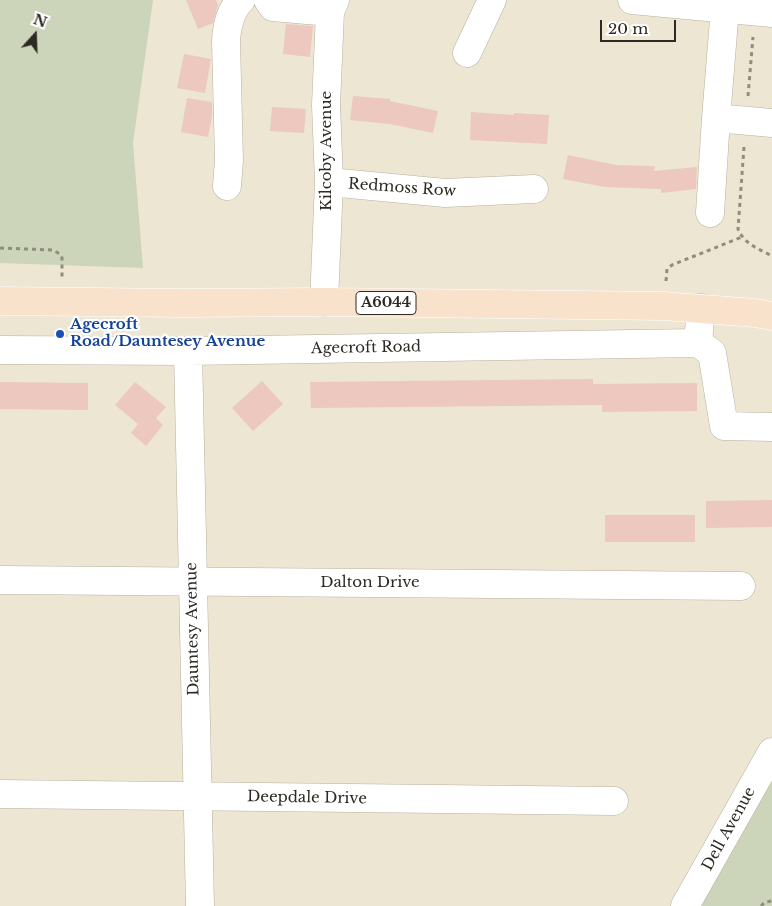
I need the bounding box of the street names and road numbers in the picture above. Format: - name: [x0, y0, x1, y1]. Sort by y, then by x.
- street label: Kilcoby Avenue: [318, 91, 336, 211]
- street label: Redmoss Row: [347, 175, 457, 201]
- road number: A6044: [356, 292, 416, 314]
- street label: Agecroft Road: [311, 338, 421, 358]
- street label: Dauntesy Avenue: [183, 562, 203, 696]
- street label: Dalton Drive: [320, 574, 420, 592]
- street label: Dell Avenue: [699, 784, 759, 874]
- street label: Deepdale Drive: [247, 788, 367, 808]

